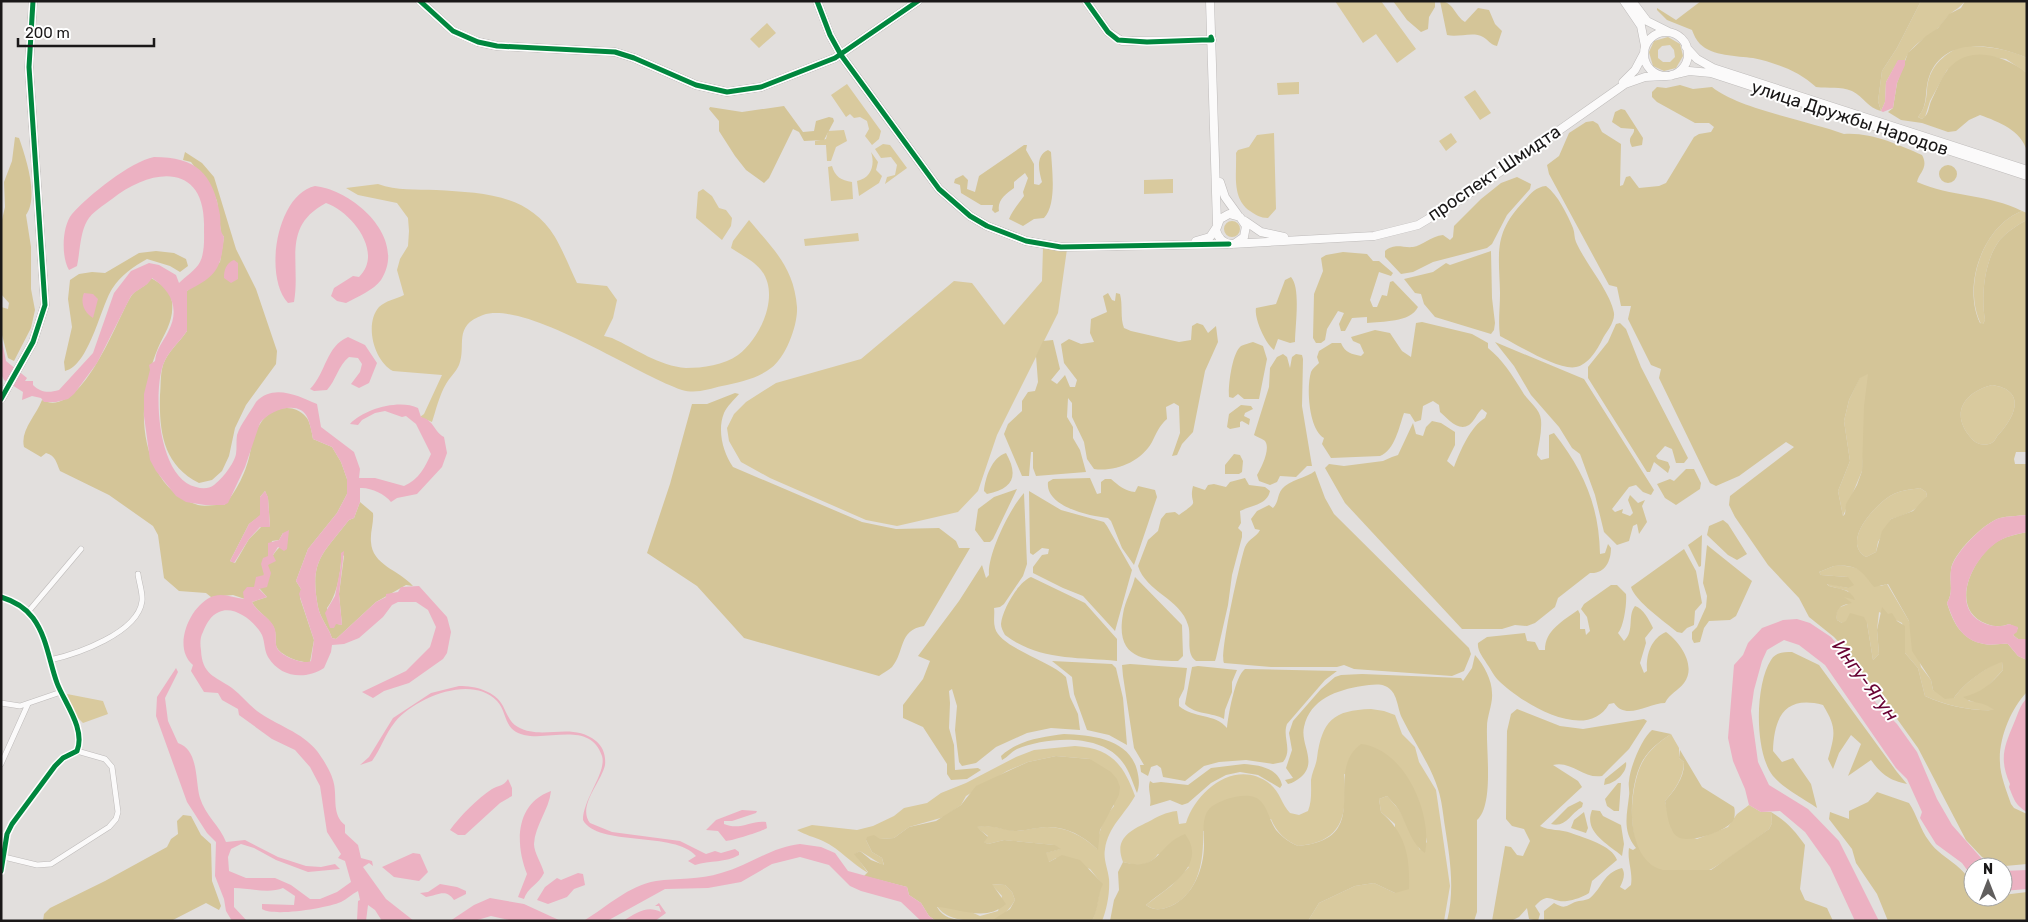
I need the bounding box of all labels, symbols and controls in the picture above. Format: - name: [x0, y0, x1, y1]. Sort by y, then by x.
- scale bar: [18, 15, 154, 47]
- text: 200 m: [25, 24, 70, 42]
- street label: улица Дружбы Народов: [1749, 76, 1951, 160]
- street label: проспект Шмидта: [1423, 120, 1565, 226]
- water label: Ингу-Ягун: [1828, 635, 1904, 726]
- north arrow: [1963, 857, 2013, 907]
- text: N: [1983, 861, 1993, 878]

